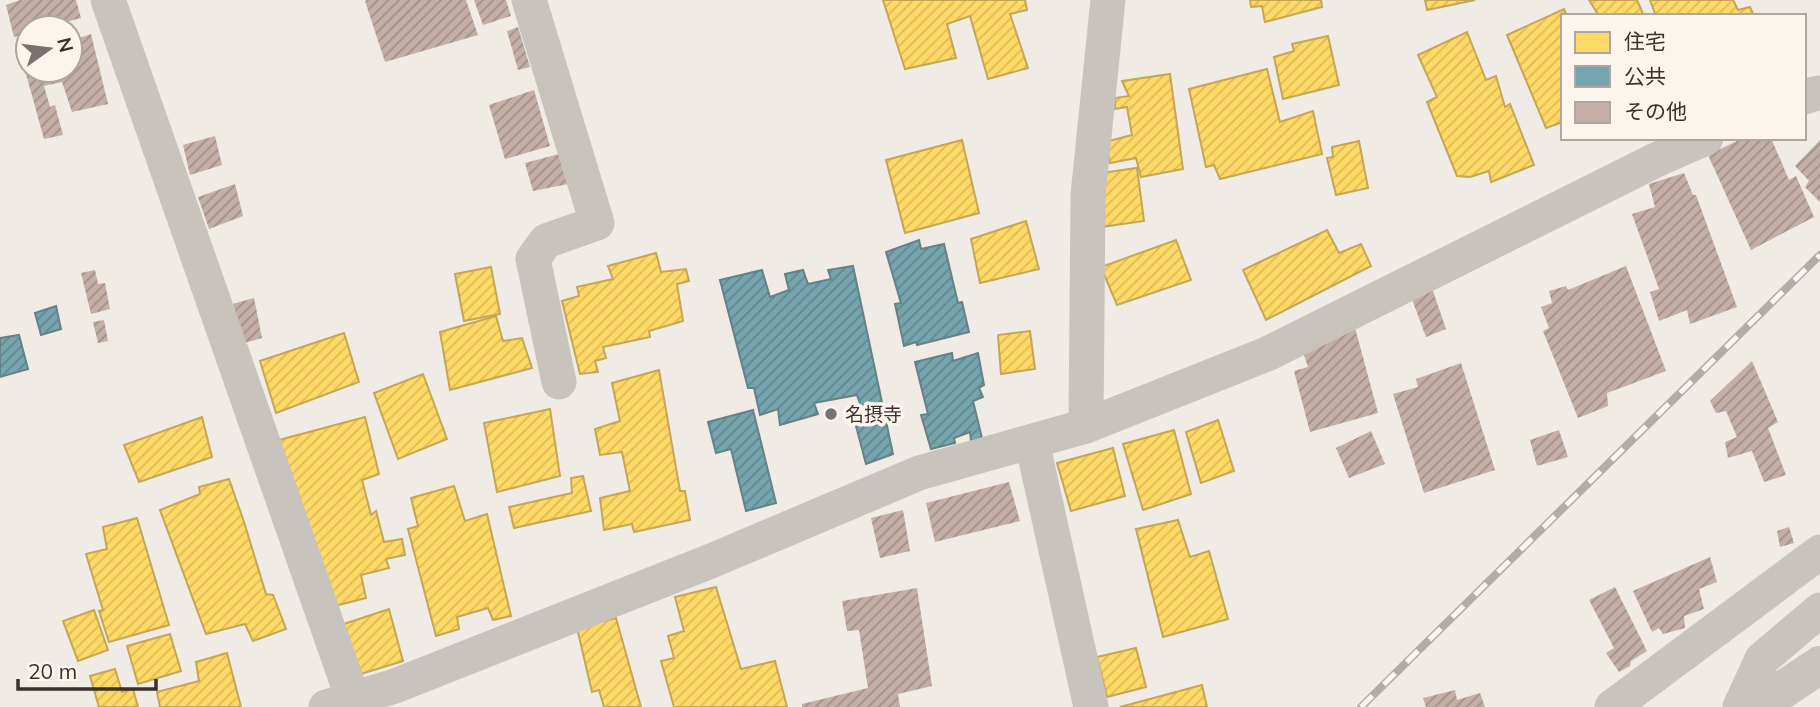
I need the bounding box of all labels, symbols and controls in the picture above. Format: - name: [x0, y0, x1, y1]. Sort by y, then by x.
- north arrow: [14, 14, 84, 84]
- legend: [1561, 14, 1806, 140]
- text: 住宅: [1624, 28, 1666, 54]
- text: N: [52, 35, 79, 55]
- text: 公共: [1624, 63, 1666, 89]
- text: その他: [1624, 98, 1687, 124]
- place label: 名摂寺: [845, 402, 902, 426]
- marker: 名摂寺: [823, 406, 839, 422]
- scale bar: [18, 648, 156, 692]
- text: 20 m: [28, 658, 77, 684]

